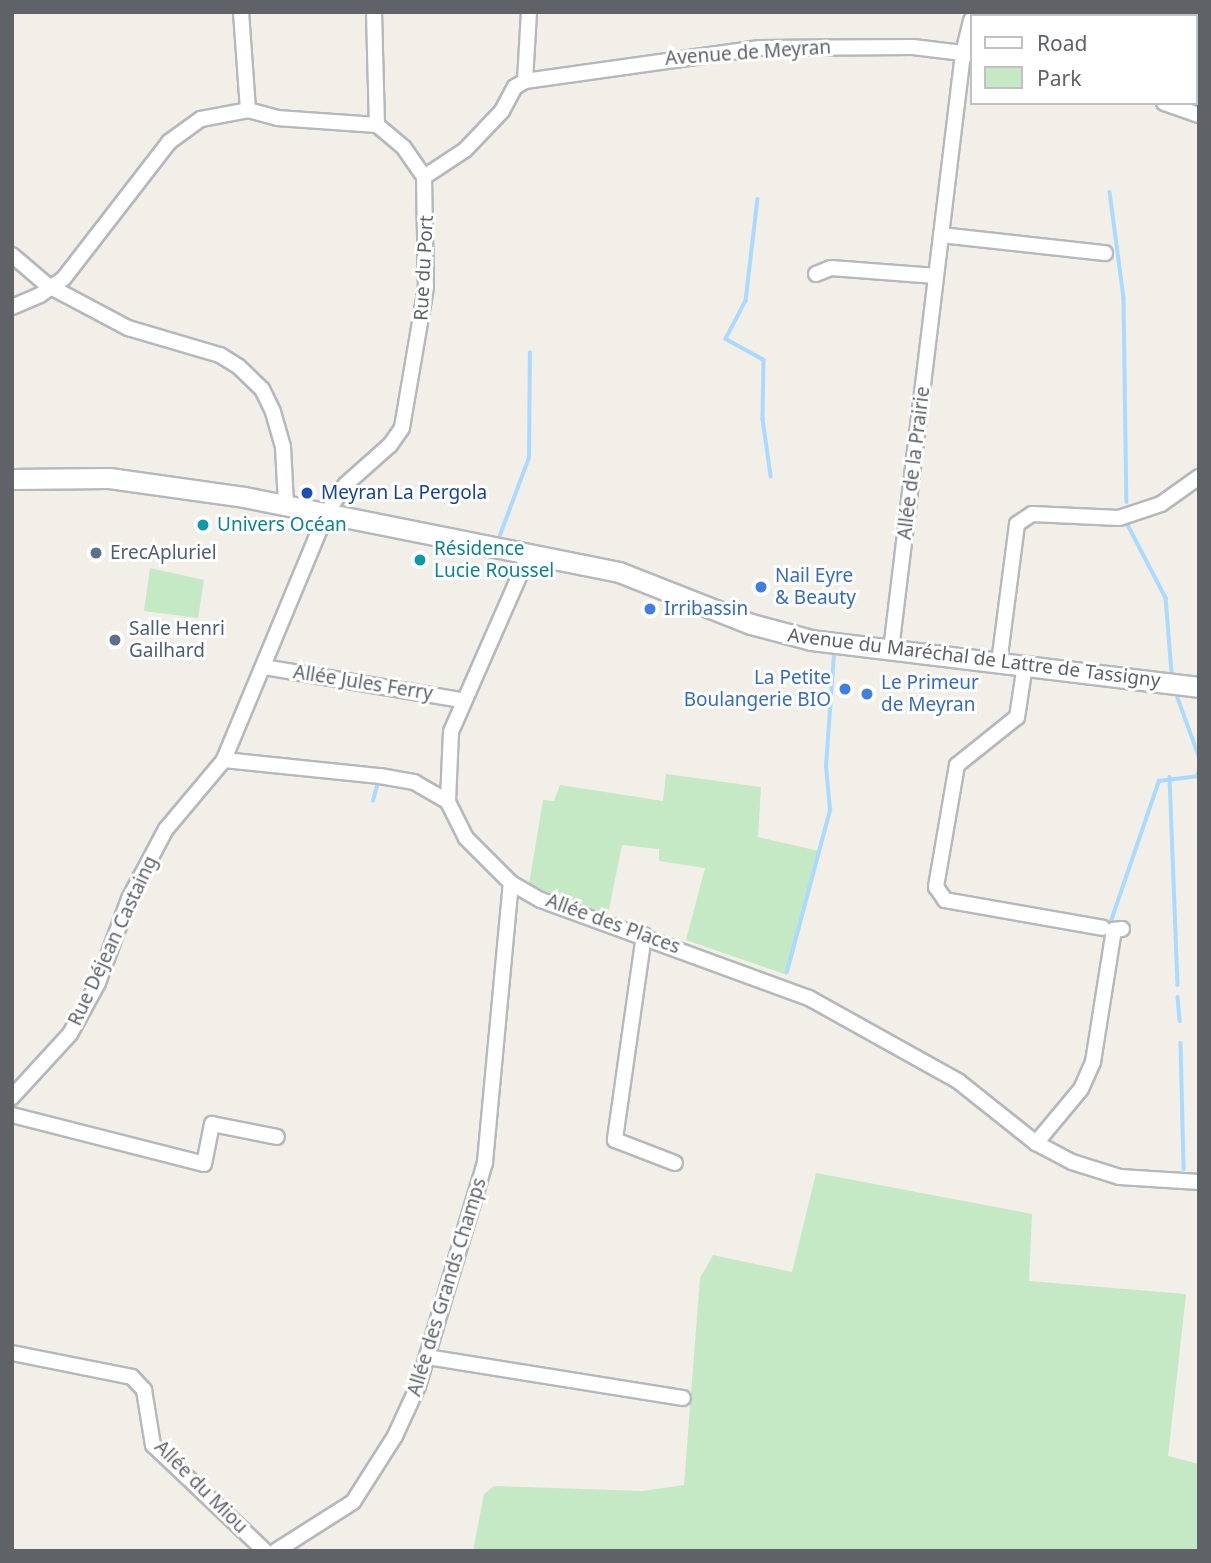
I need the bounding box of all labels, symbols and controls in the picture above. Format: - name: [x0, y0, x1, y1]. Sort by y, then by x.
- legend: [970, 14, 1197, 105]
- text: Road: [1037, 29, 1087, 57]
- street label: Avenue de Meyran: [664, 36, 832, 70]
- text: Park: [1037, 64, 1081, 92]
- street label: Rue du Port: [410, 215, 438, 321]
- street label: Allée de la Prairie: [893, 385, 935, 541]
- place label: Meyran La Pergola: [321, 482, 487, 504]
- marker: Meyran La Pergola: [299, 485, 315, 501]
- place label: Univers Océan: [217, 514, 347, 536]
- marker: Univers Océan: [195, 517, 211, 533]
- place label: Résidence Lucie Roussel: [434, 538, 554, 582]
- place label: ErecApluriel: [110, 542, 217, 564]
- marker: ErecApluriel: [88, 545, 104, 561]
- marker: Résidence Lucie Roussel: [412, 552, 428, 568]
- place label: Nail Eyre & Beauty: [775, 565, 856, 609]
- marker: Nail Eyre & Beauty: [753, 579, 769, 595]
- place label: Irribassin: [664, 598, 748, 620]
- marker: Irribassin: [642, 601, 658, 617]
- place label: Salle Henri Gailhard: [129, 618, 225, 662]
- street label: Avenue du Maréchal de Lattre de Tassigny: [786, 624, 1162, 692]
- marker: Salle Henri Gailhard: [107, 632, 123, 648]
- street label: Allée Jules Ferry: [292, 661, 434, 705]
- place label: La Petite Boulangerie BIO: [684, 667, 831, 711]
- place label: Le Primeur de Meyran: [881, 672, 979, 716]
- marker: La Petite Boulangerie BIO: [837, 681, 853, 697]
- marker: Le Primeur de Meyran: [859, 686, 875, 702]
- street label: Rue Déjean Castaing: [64, 853, 162, 1029]
- street label: Allée des Places: [543, 889, 683, 959]
- street label: Allée des Grands Champs: [403, 1175, 491, 1399]
- street label: Allée du Miou: [150, 1436, 252, 1538]

